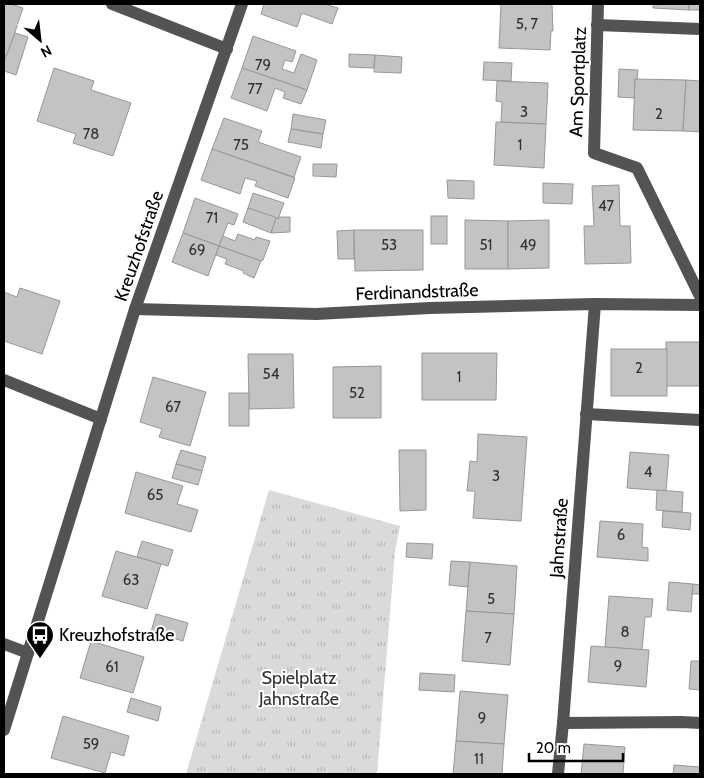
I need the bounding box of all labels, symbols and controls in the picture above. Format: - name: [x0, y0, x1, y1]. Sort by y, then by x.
- north arrow: [15, 15, 65, 65]
- house number: 5, 7: [516, 15, 539, 33]
- street label: Am Sportplatz: [565, 26, 591, 137]
- text: N: [38, 41, 55, 62]
- house number: 79: [255, 56, 271, 74]
- house number: 77: [247, 80, 263, 98]
- house number: 3: [520, 103, 528, 121]
- house number: 2: [655, 105, 663, 123]
- house number: 78: [83, 125, 99, 143]
- house number: 75: [233, 136, 249, 154]
- house number: 1: [518, 136, 522, 154]
- street label: Kreuzhofstraße: [110, 188, 168, 304]
- house number: 47: [598, 197, 615, 215]
- house number: 71: [206, 209, 218, 227]
- house number: 53: [381, 236, 397, 254]
- house number: 51: [479, 236, 493, 254]
- house number: 49: [519, 236, 537, 254]
- house number: 69: [188, 241, 206, 259]
- street label: Ferdinandstraße: [355, 279, 479, 305]
- house number: 2: [635, 359, 643, 377]
- house number: 54: [263, 365, 280, 383]
- house number: 1: [457, 368, 461, 386]
- house number: 52: [349, 384, 365, 402]
- house number: 67: [165, 398, 181, 416]
- house number: 4: [644, 463, 653, 481]
- house number: 3: [492, 467, 500, 485]
- house number: 65: [147, 486, 163, 504]
- street label: Jahnstraße: [545, 497, 573, 580]
- house number: 6: [617, 526, 625, 544]
- house number: 63: [123, 571, 139, 589]
- house number: 5: [487, 590, 495, 608]
- bus stop icon: Kreuzhofstraße: [25, 620, 55, 659]
- house number: 8: [620, 623, 630, 641]
- place label: Kreuzhofstraße: [59, 624, 175, 646]
- house number: 7: [484, 629, 492, 647]
- house number: 9: [614, 657, 622, 675]
- house number: 61: [105, 658, 119, 676]
- park label: Spielplatz Jahnstraße: [258, 667, 339, 710]
- house number: 9: [478, 709, 486, 727]
- scale bar: [529, 730, 623, 762]
- house number: 59: [83, 735, 99, 753]
- text: 20 m: [536, 739, 571, 757]
- house number: 11: [474, 750, 484, 768]

